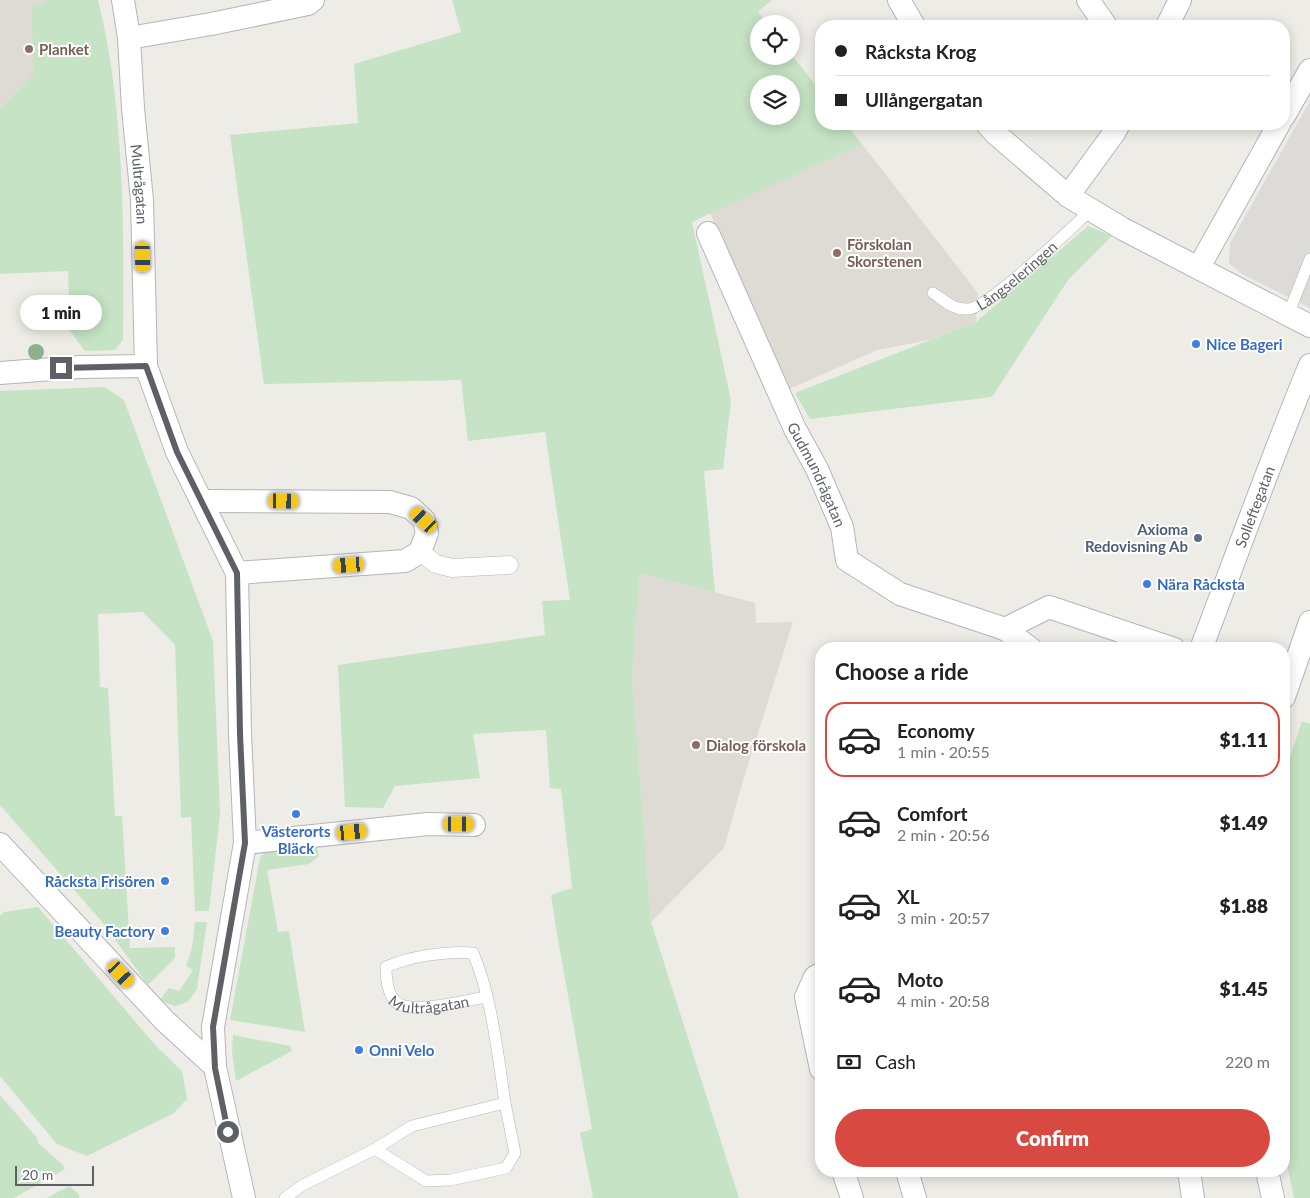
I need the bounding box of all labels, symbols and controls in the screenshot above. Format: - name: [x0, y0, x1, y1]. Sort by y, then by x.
- map controls: [750, 15, 800, 125]
- button: locate: [750, 15, 800, 65]
- place label: Planket: [39, 40, 90, 58]
- text: Råcksta Krog: [865, 40, 976, 63]
- marker: Planket: [23, 43, 35, 55]
- button: layers: [750, 75, 800, 125]
- text: Ullångergatan: [865, 88, 983, 111]
- street label: Multrågatan: [128, 143, 152, 224]
- place label: Förskolan Skorstenen: [847, 235, 922, 270]
- street label: Långseleringen: [973, 237, 1061, 314]
- car: [135, 242, 150, 272]
- marker: Förskolan Skorstenen: [831, 247, 843, 259]
- callout: 1 min: [20, 296, 102, 330]
- text: 1 min: [41, 303, 81, 322]
- place label: Nice Bageri: [1206, 335, 1283, 353]
- marker: Nice Bageri: [1190, 338, 1202, 350]
- route end: [50, 357, 72, 379]
- street label: Gudmundrågatan: [784, 419, 850, 530]
- street label: Solleftegatan: [1231, 463, 1278, 550]
- car: [268, 493, 299, 509]
- car: [407, 504, 440, 536]
- place label: Axioma Redovisning Ab: [1085, 520, 1188, 555]
- marker: Axioma Redovisning Ab: [1192, 532, 1204, 544]
- car: [333, 556, 364, 574]
- place label: Nära Råcksta: [1157, 575, 1245, 593]
- marker: Nära Råcksta: [1141, 578, 1153, 590]
- text: Choose a ride: [835, 658, 969, 685]
- icon: car: [837, 717, 882, 762]
- text: Economy: [897, 719, 975, 742]
- text: $1.11: [1219, 728, 1268, 751]
- place label: Dialog förskola: [706, 736, 806, 754]
- marker: Dialog förskola: [690, 739, 702, 751]
- text: 1 min · 20:55: [897, 742, 990, 761]
- icon: car: [837, 800, 882, 845]
- text: Comfort: [897, 802, 968, 825]
- marker: Västerorts Bläck: [290, 808, 302, 820]
- text: $1.49: [1219, 811, 1268, 834]
- car: [444, 817, 474, 832]
- place label: Västerorts Bläck: [261, 822, 331, 857]
- car: [336, 823, 367, 841]
- text: 2 min · 20:56: [897, 825, 990, 844]
- place label: Råcksta Frisören: [45, 872, 155, 890]
- marker: Råcksta Frisören: [159, 875, 171, 887]
- icon: car: [837, 883, 882, 928]
- text: XL: [897, 885, 920, 908]
- text: $1.88: [1219, 894, 1268, 917]
- text: 3 min · 20:57: [897, 908, 990, 927]
- place label: Beauty Factory: [54, 922, 155, 940]
- marker: Beauty Factory: [159, 925, 171, 937]
- car: [105, 958, 136, 990]
- icon: car: [837, 966, 882, 1011]
- text: Moto: [897, 968, 943, 991]
- text: $1.45: [1219, 977, 1268, 1000]
- street label: Multrågatan: [385, 991, 470, 1016]
- text: 4 min · 20:58: [897, 991, 990, 1010]
- place label: Onni Velo: [369, 1041, 435, 1059]
- marker: Onni Velo: [353, 1044, 365, 1056]
- icon: cash: [835, 1048, 863, 1076]
- text: Cash: [875, 1050, 916, 1073]
- text: 220 m: [1225, 1052, 1270, 1071]
- button: Confirm: [835, 1109, 1270, 1167]
- route start: [217, 1121, 239, 1143]
- scale bar: [15, 1163, 94, 1186]
- text: 20 m: [22, 1166, 53, 1183]

